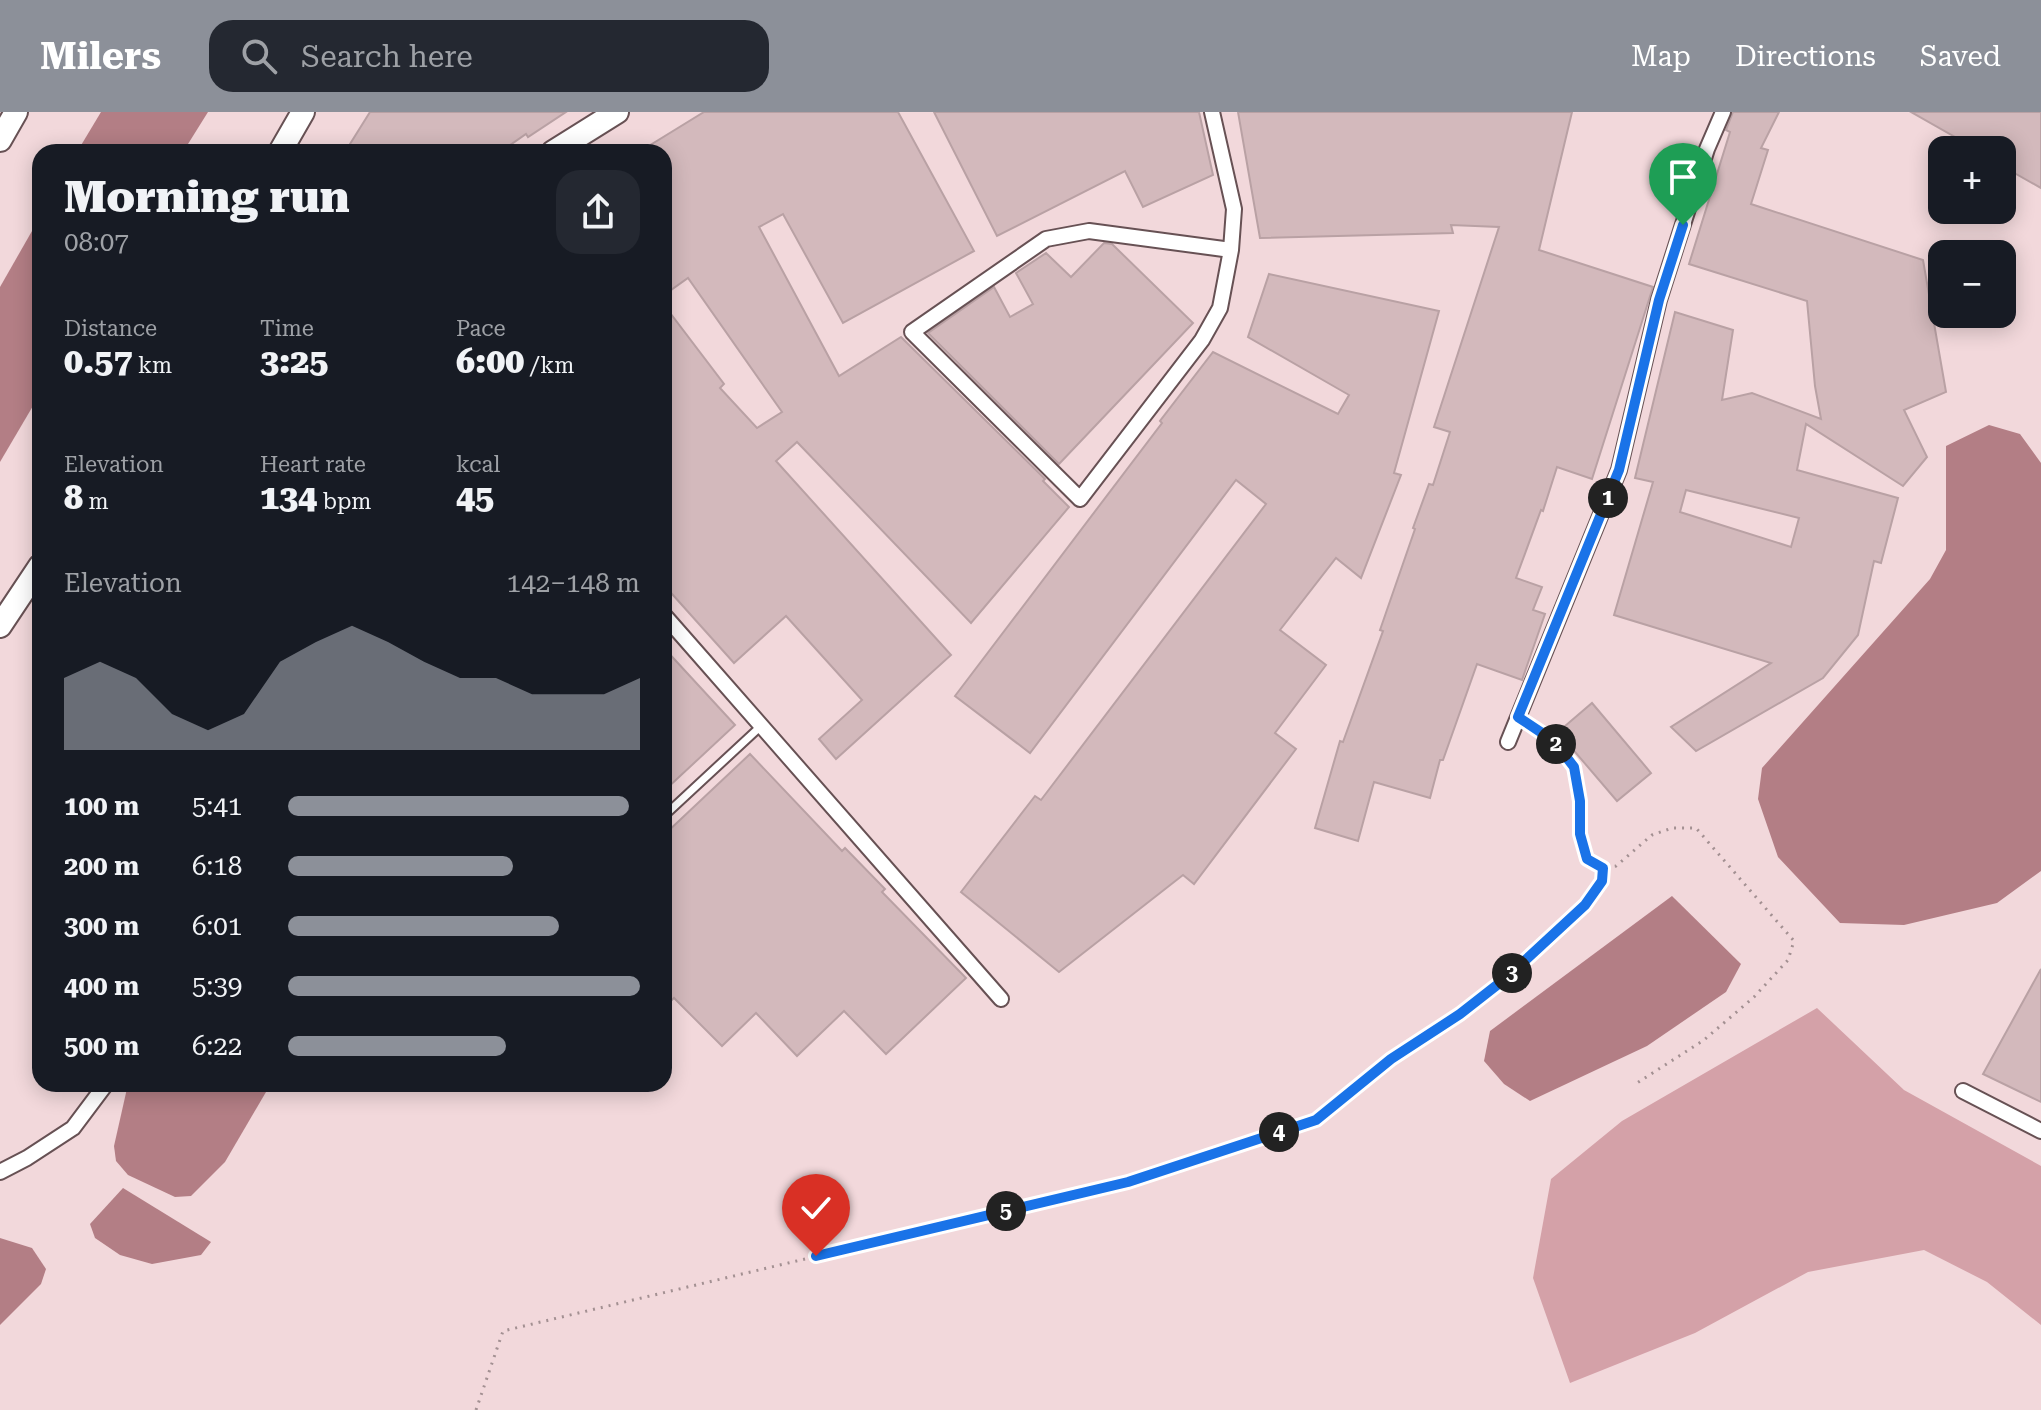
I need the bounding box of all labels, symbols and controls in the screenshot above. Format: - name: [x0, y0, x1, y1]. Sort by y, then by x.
- search box: [209, 20, 769, 92]
- text: Milers: [40, 34, 161, 78]
- icon: search: [237, 34, 281, 78]
- text: Search here: [301, 39, 473, 74]
- text: Map: [1631, 40, 1691, 73]
- text: Directions: [1735, 40, 1876, 73]
- text: Saved: [1920, 40, 2001, 73]
- map controls: [1928, 136, 2016, 328]
- button: +: [1928, 136, 2016, 224]
- pin: [1649, 143, 1717, 225]
- icon: arrive: [1661, 155, 1705, 199]
- button: share: [556, 170, 640, 254]
- text: Morning run: [64, 171, 350, 223]
- text: 08:07: [64, 227, 129, 257]
- button: −: [1928, 240, 2016, 328]
- text: Distance: [64, 316, 157, 341]
- text: Time: [260, 316, 314, 341]
- text: Pace: [456, 316, 506, 341]
- text: 0.57: [64, 341, 132, 381]
- text: 3:25: [260, 341, 328, 381]
- text: 6:00: [456, 341, 524, 381]
- text: km: [132, 353, 172, 378]
- text: /km: [524, 353, 574, 378]
- text: Elevation: [64, 452, 164, 477]
- text: Heart rate: [260, 452, 366, 477]
- text: kcal: [456, 452, 500, 477]
- text: 8: [64, 477, 83, 517]
- text: 134: [260, 477, 317, 517]
- text: 45: [456, 477, 494, 517]
- pin: 1: [1588, 478, 1628, 518]
- text: 1: [1602, 485, 1614, 510]
- text: m: [83, 489, 109, 514]
- text: bpm: [317, 489, 371, 514]
- text: Elevation: [64, 568, 182, 598]
- text: 142–148 m: [507, 568, 640, 598]
- pin: 2: [1536, 724, 1576, 764]
- text: 2: [1550, 731, 1562, 756]
- text: 100 m: [64, 791, 139, 821]
- text: 5:41: [192, 791, 242, 821]
- text: 200 m: [64, 851, 139, 881]
- text: 6:18: [192, 851, 242, 881]
- text: 300 m: [64, 911, 139, 941]
- text: 6:01: [192, 911, 242, 941]
- pin: 3: [1492, 953, 1532, 993]
- text: 3: [1506, 960, 1518, 985]
- text: 400 m: [64, 971, 139, 1001]
- text: 5:39: [192, 971, 242, 1001]
- text: 500 m: [64, 1031, 139, 1061]
- text: 6:22: [192, 1031, 242, 1061]
- pin: 4: [1259, 1112, 1299, 1152]
- text: 4: [1273, 1119, 1285, 1144]
- pin: [782, 1174, 850, 1256]
- icon: check: [794, 1186, 838, 1230]
- pin: 5: [986, 1191, 1026, 1231]
- text: 5: [1000, 1198, 1012, 1223]

